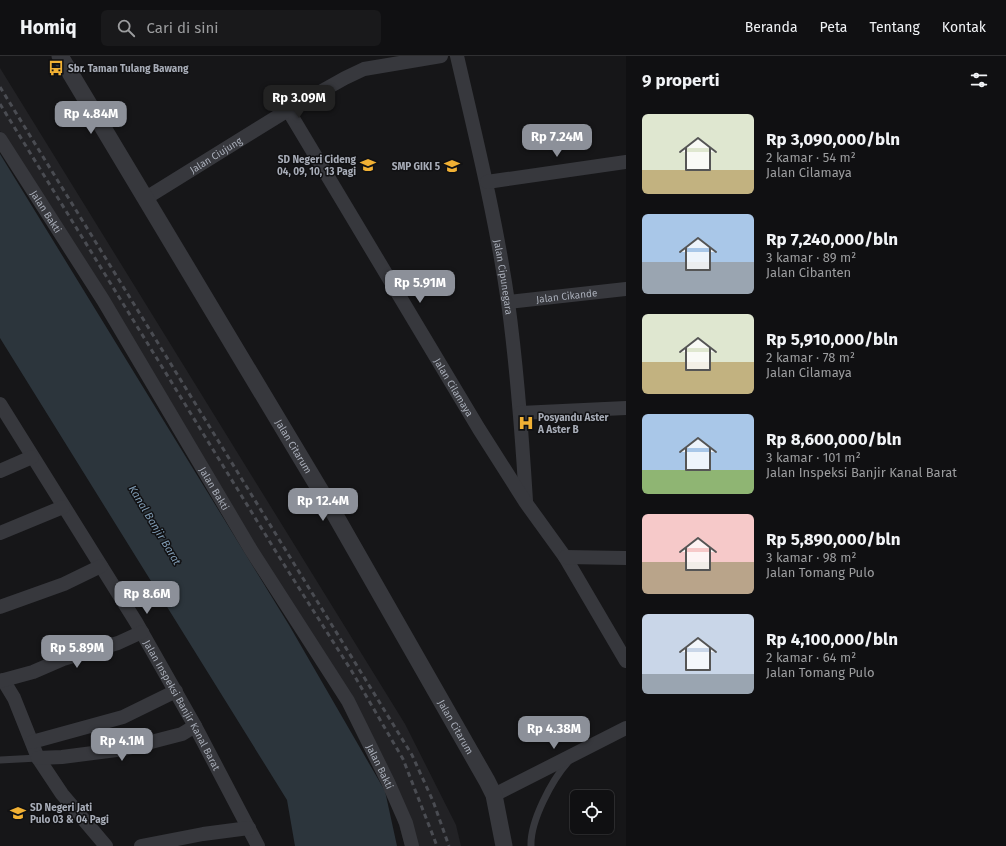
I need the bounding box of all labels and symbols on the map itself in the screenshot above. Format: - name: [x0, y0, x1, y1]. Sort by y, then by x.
- bus stop icon: Sbr. Taman Tulang Bawang: [47, 59, 65, 77]
- place label: Sbr. Taman Tulang Bawang: [68, 63, 189, 75]
- pin: Rp 3.09M: [258, 85, 340, 119]
- pin: Rp 4.84M: [50, 101, 132, 135]
- pin: Rp 7.24M: [516, 124, 598, 158]
- street label: Jalan Ciujung: [188, 135, 245, 176]
- place label: SD Negeri Cideng 04, 09, 10, 13 Pagi: [277, 154, 356, 178]
- school or university icon: SD Negeri Cideng 04, 09, 10, 13 Pagi: [359, 156, 377, 174]
- school or university icon: SMP GIKI 5: [443, 157, 461, 175]
- place label: SMP GIKI 5: [392, 161, 441, 173]
- street label: Jalan Bakti: [27, 188, 64, 236]
- street label: Jalan Cipunegara: [491, 239, 515, 316]
- pin: Rp 5.91M: [379, 270, 461, 304]
- street label: Jalan Cikande: [536, 287, 598, 306]
- street label: Jalan Cilamaya: [431, 356, 475, 419]
- place label: Posyandu Aster A Aster B: [537, 412, 609, 436]
- hospital icon: Posyandu Aster A Aster B: [517, 414, 535, 432]
- street label: Jalan Citarum: [272, 418, 314, 476]
- street label: Jalan Bakti: [196, 465, 231, 513]
- water label: Kanal Banjir Barat: [126, 483, 183, 567]
- pin: Rp 12.4M: [282, 488, 364, 522]
- pin: Rp 8.6M: [110, 581, 184, 615]
- pin: Rp 5.89M: [36, 635, 118, 669]
- street label: Jalan Inspeksi Banjir Kanal Barat: [140, 638, 222, 773]
- street label: Jalan Citarum: [435, 698, 476, 757]
- pin: Rp 4.38M: [513, 716, 595, 750]
- pin: Rp 4.1M: [85, 728, 159, 762]
- street label: Jalan Bakti: [363, 742, 395, 791]
- place label: SD Negeri Jati Pulo 03 & 04 Pagi: [30, 802, 109, 826]
- school or university icon: SD Negeri Jati Pulo 03 & 04 Pagi: [9, 804, 27, 822]

